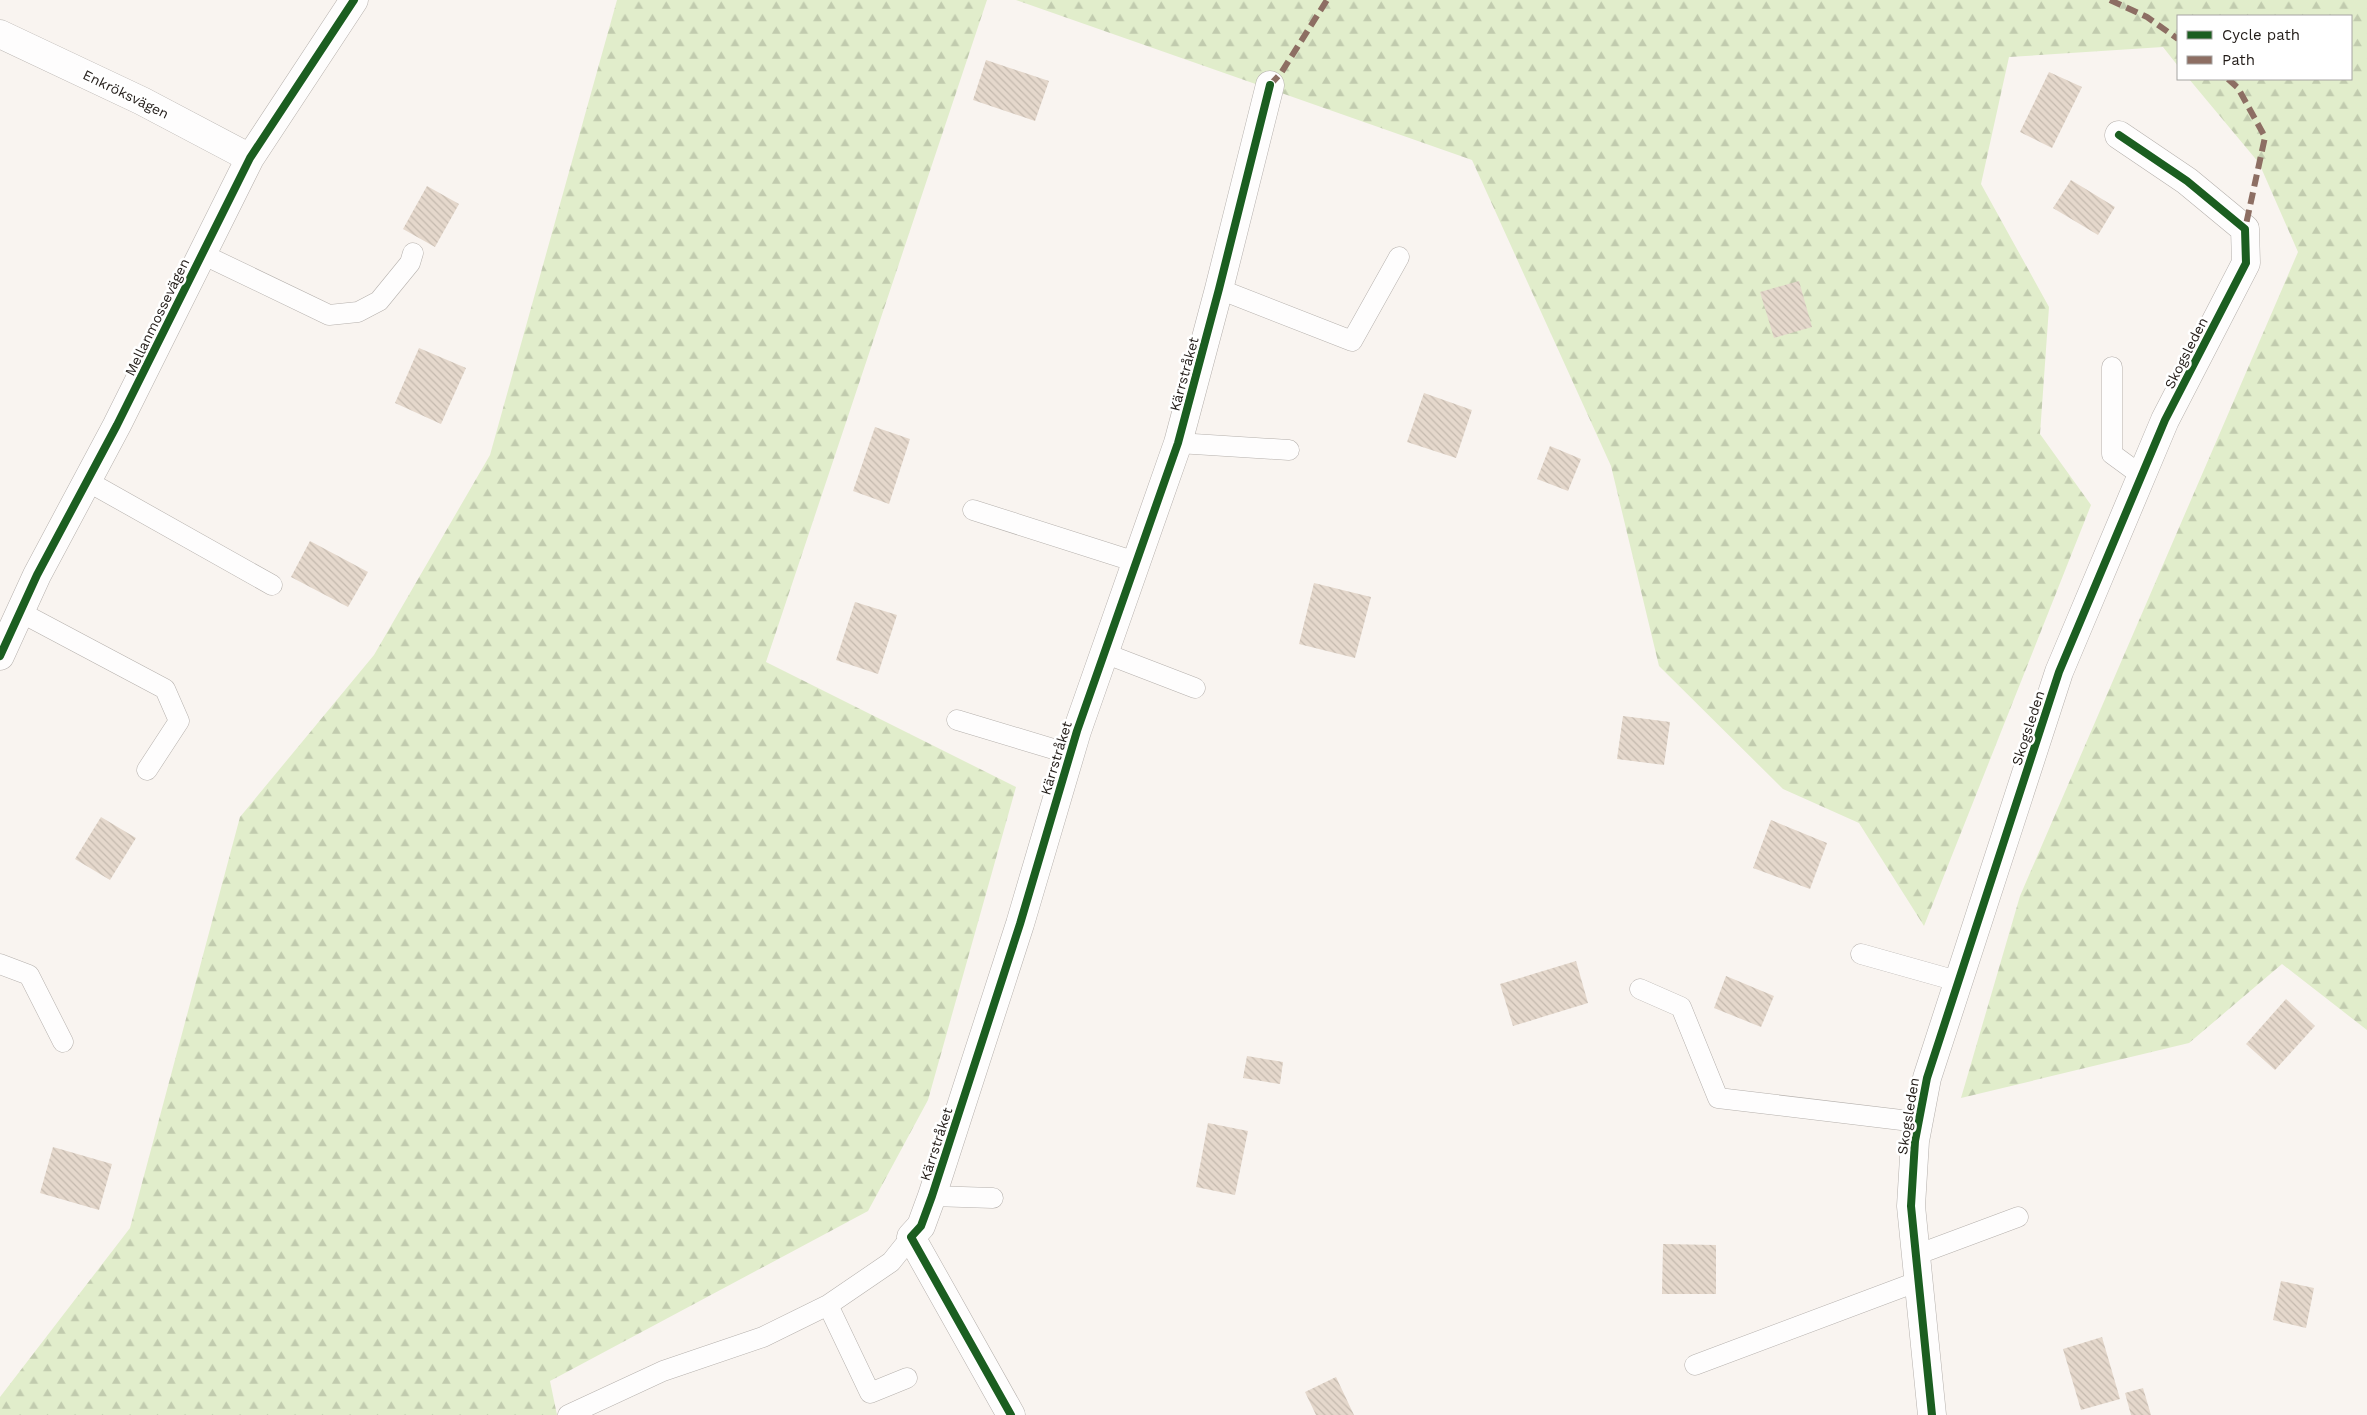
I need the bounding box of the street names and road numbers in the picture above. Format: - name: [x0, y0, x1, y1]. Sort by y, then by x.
- street label: Enkröksvägen: [80, 66, 172, 122]
- street label: Mellanmossevägen: [122, 256, 192, 378]
- street label: Skogsleden: [2161, 315, 2211, 391]
- street label: Kärrstråket: [1166, 335, 1202, 413]
- street label: Skogsleden: [2008, 689, 2048, 767]
- street label: Kärrstråket: [1037, 719, 1075, 797]
- street label: Skogsleden: [1894, 1076, 1922, 1156]
- street label: Kärrstråket: [917, 1105, 955, 1183]

